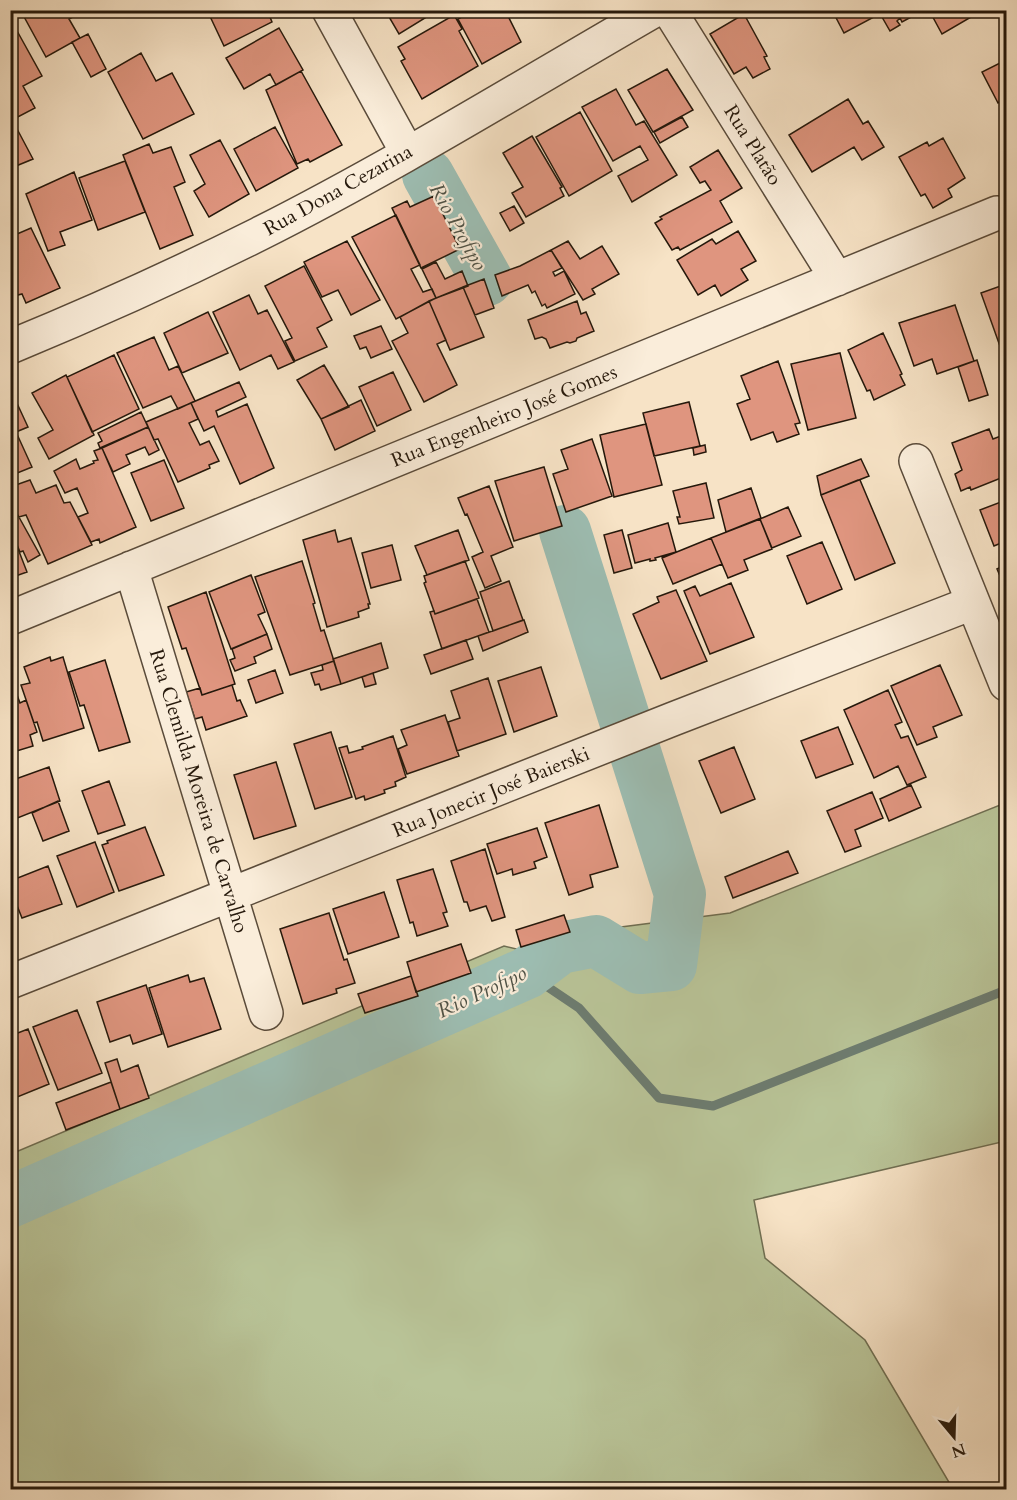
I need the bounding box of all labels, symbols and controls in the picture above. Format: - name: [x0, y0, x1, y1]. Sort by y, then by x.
- street label: Rua Platão: [718, 100, 788, 191]
- street label: Rua Dona Cezarina: [259, 138, 418, 242]
- water label: Rio Profipo: [422, 178, 494, 276]
- street label: Rua Engenheiro José Gomes: [387, 358, 621, 474]
- street label: Rua Clemilda Moreira de Carvalho: [143, 646, 255, 936]
- street label: Rua Jonecir José Baierski: [388, 740, 594, 844]
- water label: Rio Profipo: [432, 959, 532, 1025]
- north arrow: [924, 1407, 984, 1467]
- text: N: [948, 1438, 969, 1463]

